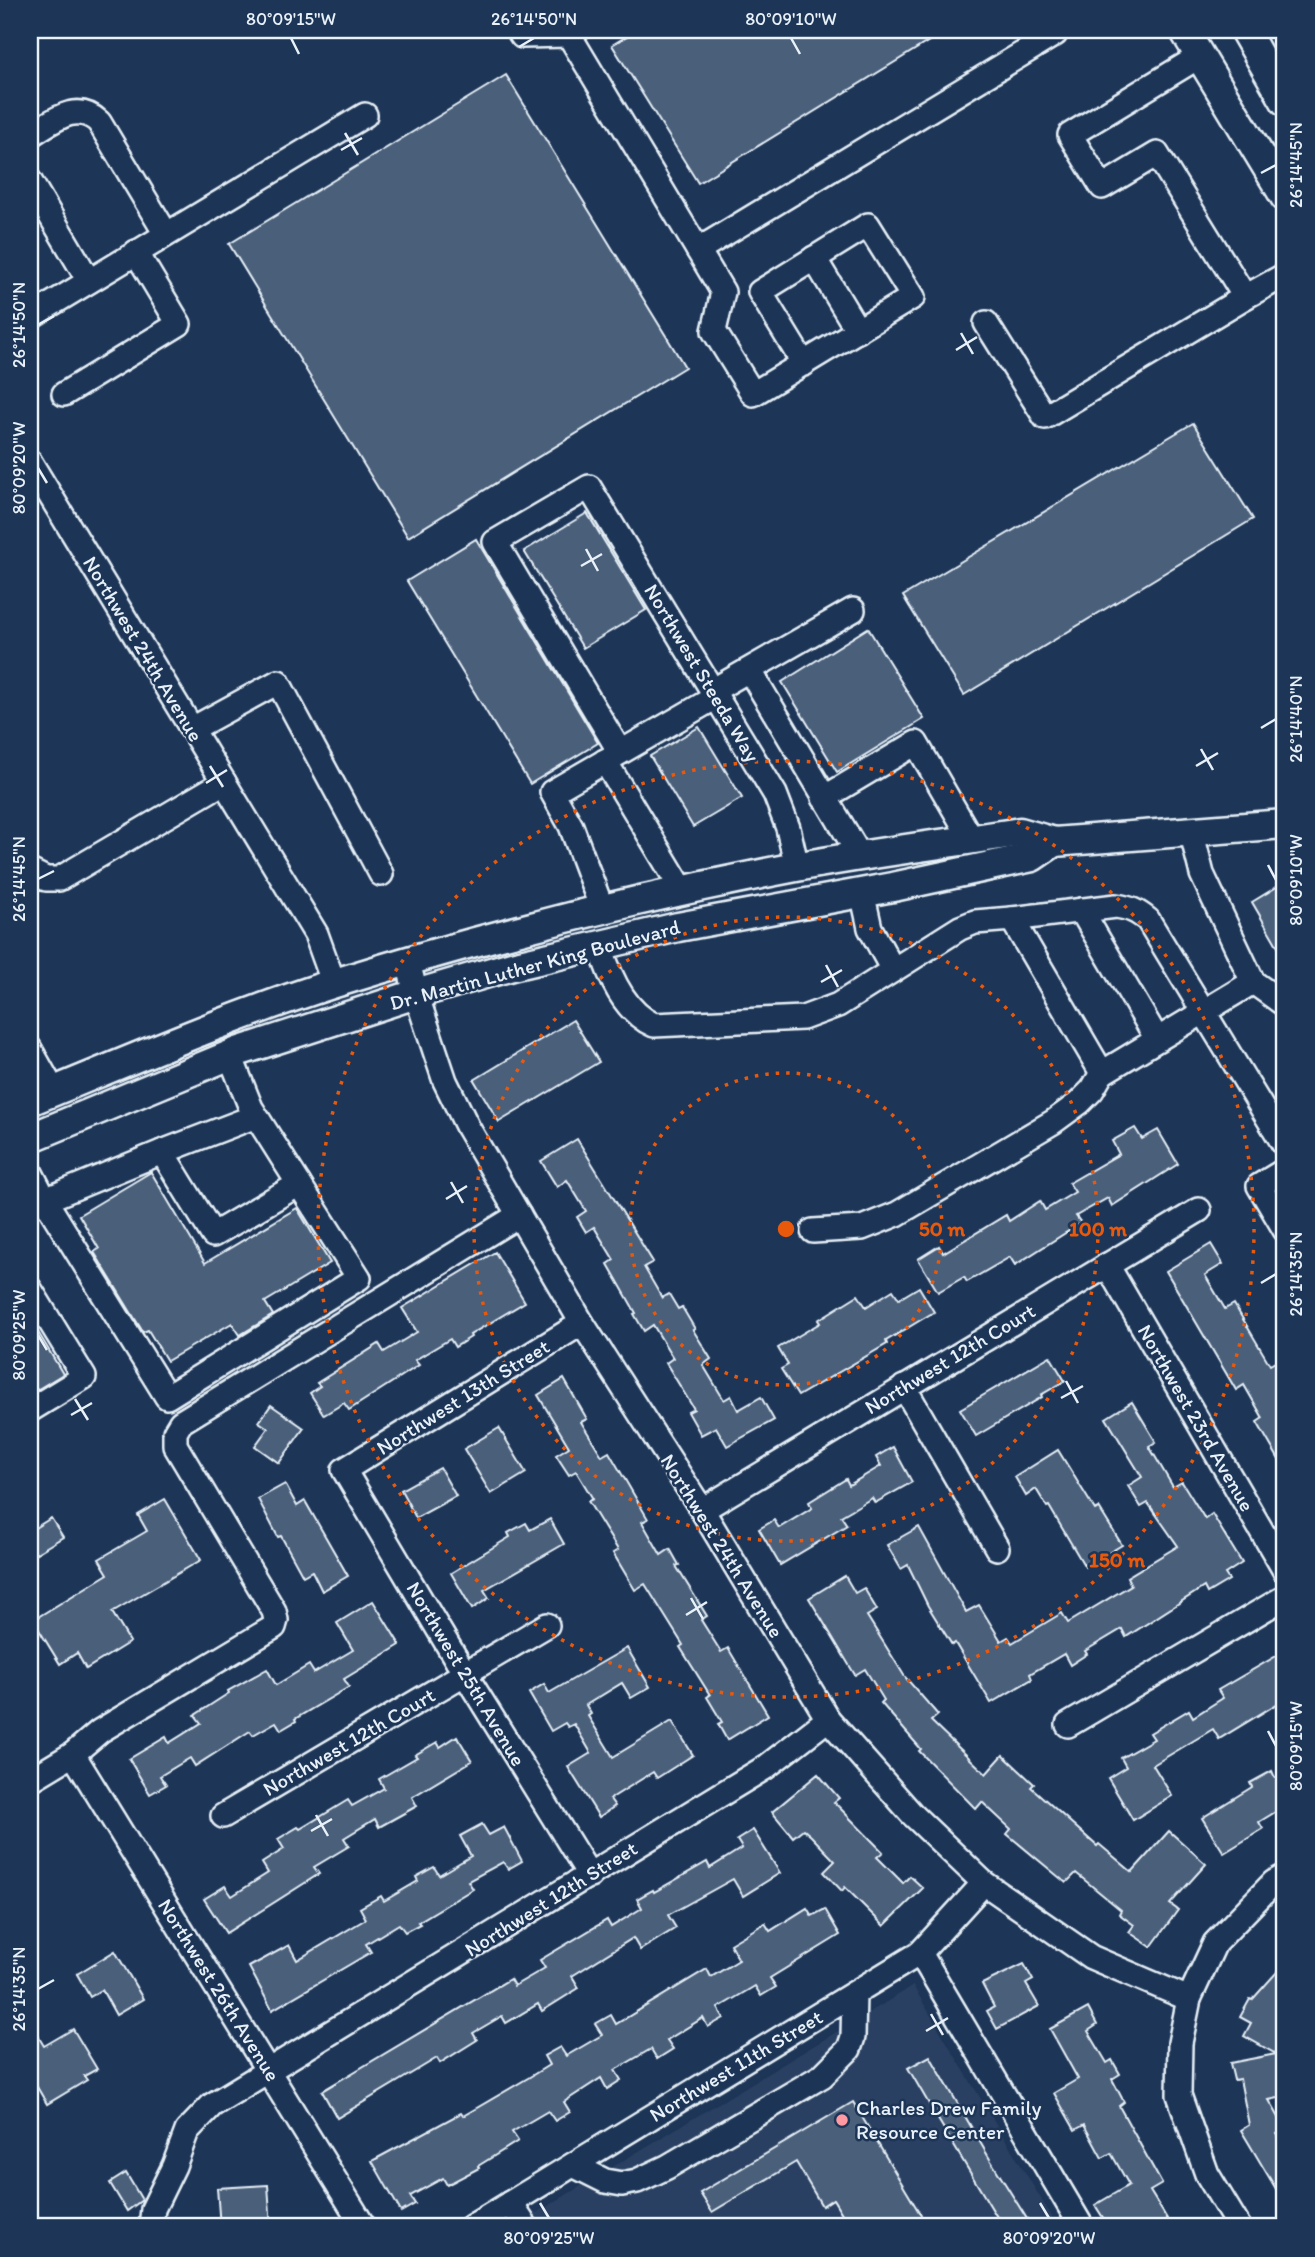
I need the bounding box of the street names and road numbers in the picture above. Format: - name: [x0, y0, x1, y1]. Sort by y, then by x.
- street label: Northwest 24th Avenue: [78, 551, 209, 746]
- street label: Northwest Steeda Way: [639, 579, 766, 766]
- street label: Dr. Martin Luther King Boulevard: [387, 914, 683, 1015]
- street label: Northwest 12th Court: [860, 1298, 1040, 1419]
- street label: Northwest 23rd Avenue: [1133, 1320, 1260, 1516]
- street label: Northwest 13th Street: [372, 1333, 554, 1460]
- street label: Northwest 24th Avenue: [656, 1449, 789, 1642]
- street label: Northwest 25th Avenue: [401, 1577, 531, 1770]
- street label: Northwest 12th Court: [258, 1682, 439, 1801]
- street label: Northwest 12th Street: [460, 1835, 642, 1962]
- street label: Northwest 26th Avenue: [153, 1894, 286, 2086]
- street label: Northwest 11th Street: [645, 2004, 827, 2127]

